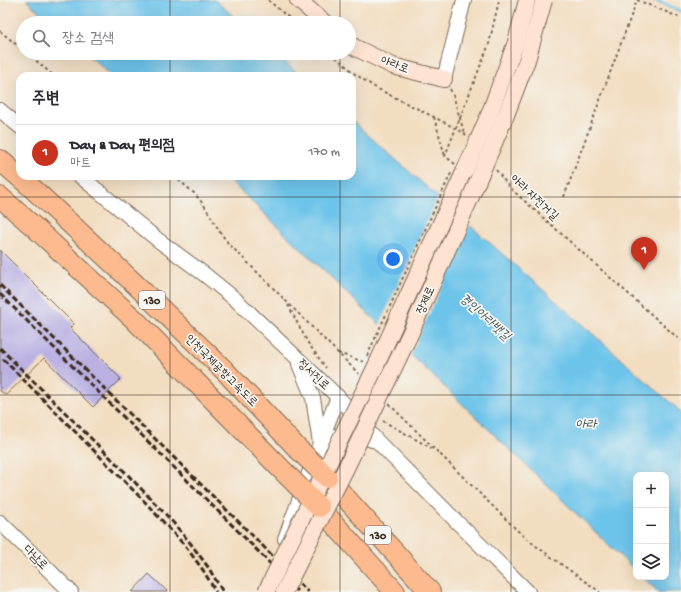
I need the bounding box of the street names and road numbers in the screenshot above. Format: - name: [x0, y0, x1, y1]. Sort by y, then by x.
- street label: 아라로: [378, 54, 410, 77]
- street label: 아라 자전거길: [507, 173, 561, 225]
- street label: 장제로: [415, 285, 439, 317]
- road number: 130: [139, 291, 165, 309]
- street label: 인천국제공항고속도로: [181, 332, 260, 411]
- street label: 정서진로: [294, 357, 332, 394]
- road number: 130: [365, 526, 391, 544]
- street label: 다남로: [19, 543, 50, 574]

